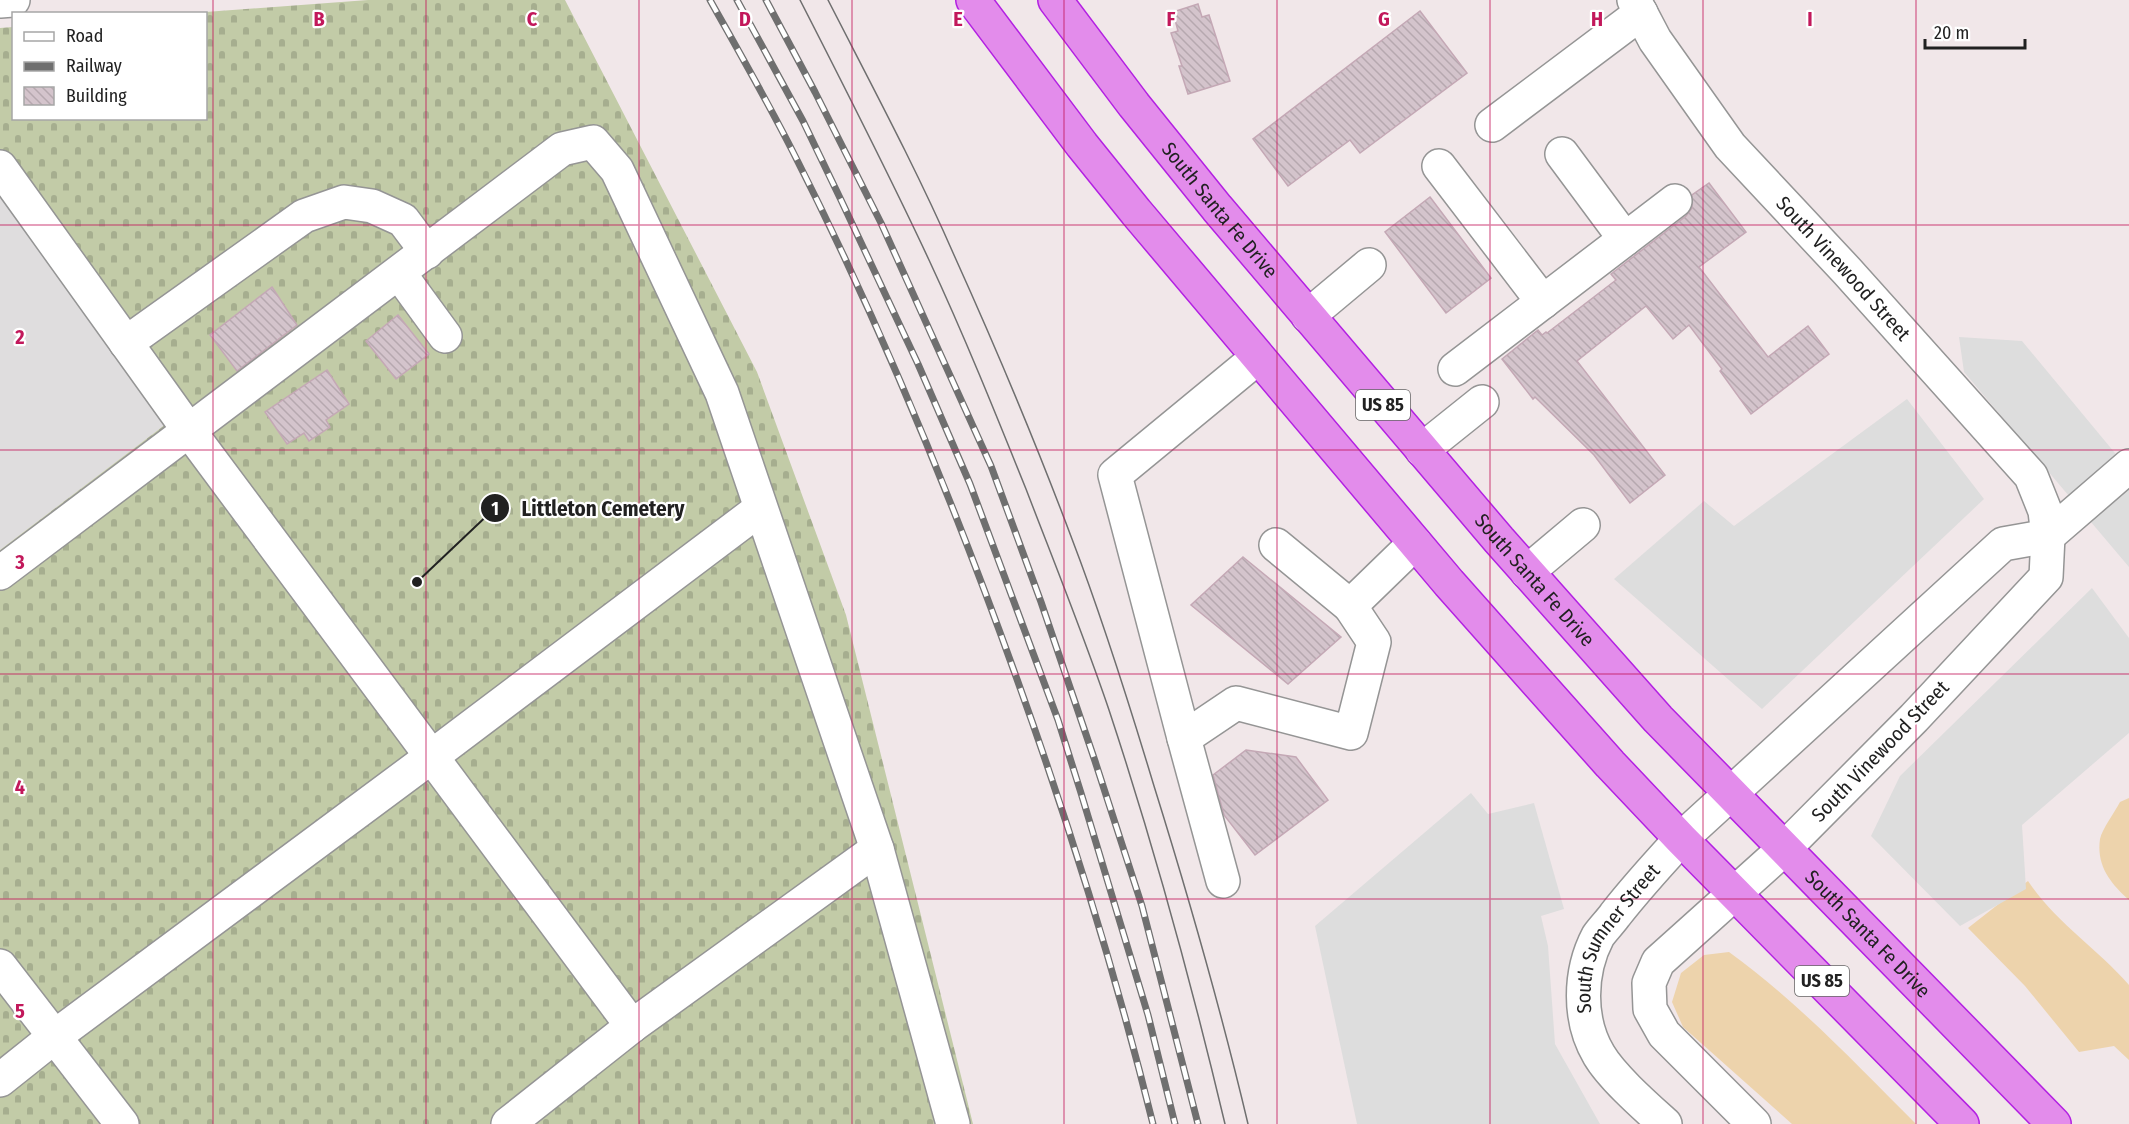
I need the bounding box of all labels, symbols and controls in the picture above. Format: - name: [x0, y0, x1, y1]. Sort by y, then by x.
- text: B: [313, 7, 325, 31]
- text: C: [527, 7, 538, 31]
- text: D: [739, 7, 751, 31]
- text: E: [953, 7, 963, 31]
- text: F: [1167, 7, 1176, 31]
- text: G: [1378, 7, 1390, 31]
- text: H: [1591, 7, 1603, 31]
- text: I: [1807, 7, 1813, 31]
- legend: [12, 12, 207, 120]
- scale bar: [1925, 12, 2026, 50]
- text: 20 m: [1934, 22, 1969, 44]
- text: Road: [66, 25, 103, 47]
- text: Railway: [66, 55, 122, 77]
- text: Building: [66, 85, 127, 107]
- street label: South Santa Fe Drive: [1157, 137, 1283, 283]
- street label: South Vinewood Street: [1771, 191, 1916, 346]
- text: 2: [14, 325, 25, 349]
- road number: US 85: [1356, 390, 1410, 420]
- callout: Littleton Cemetery: [480, 489, 697, 528]
- text: Littleton Cemetery: [522, 496, 685, 522]
- text: 1: [491, 498, 499, 520]
- street label: South Santa Fe Drive: [1470, 509, 1600, 651]
- text: 3: [14, 550, 25, 574]
- street label: South Vinewood Street: [1806, 675, 1954, 827]
- text: 4: [15, 775, 25, 799]
- street label: South Sumner Street: [1571, 858, 1665, 1015]
- street label: South Santa Fe Drive: [1800, 865, 1936, 1003]
- road number: US 85: [1795, 966, 1849, 996]
- text: 5: [15, 999, 25, 1023]

